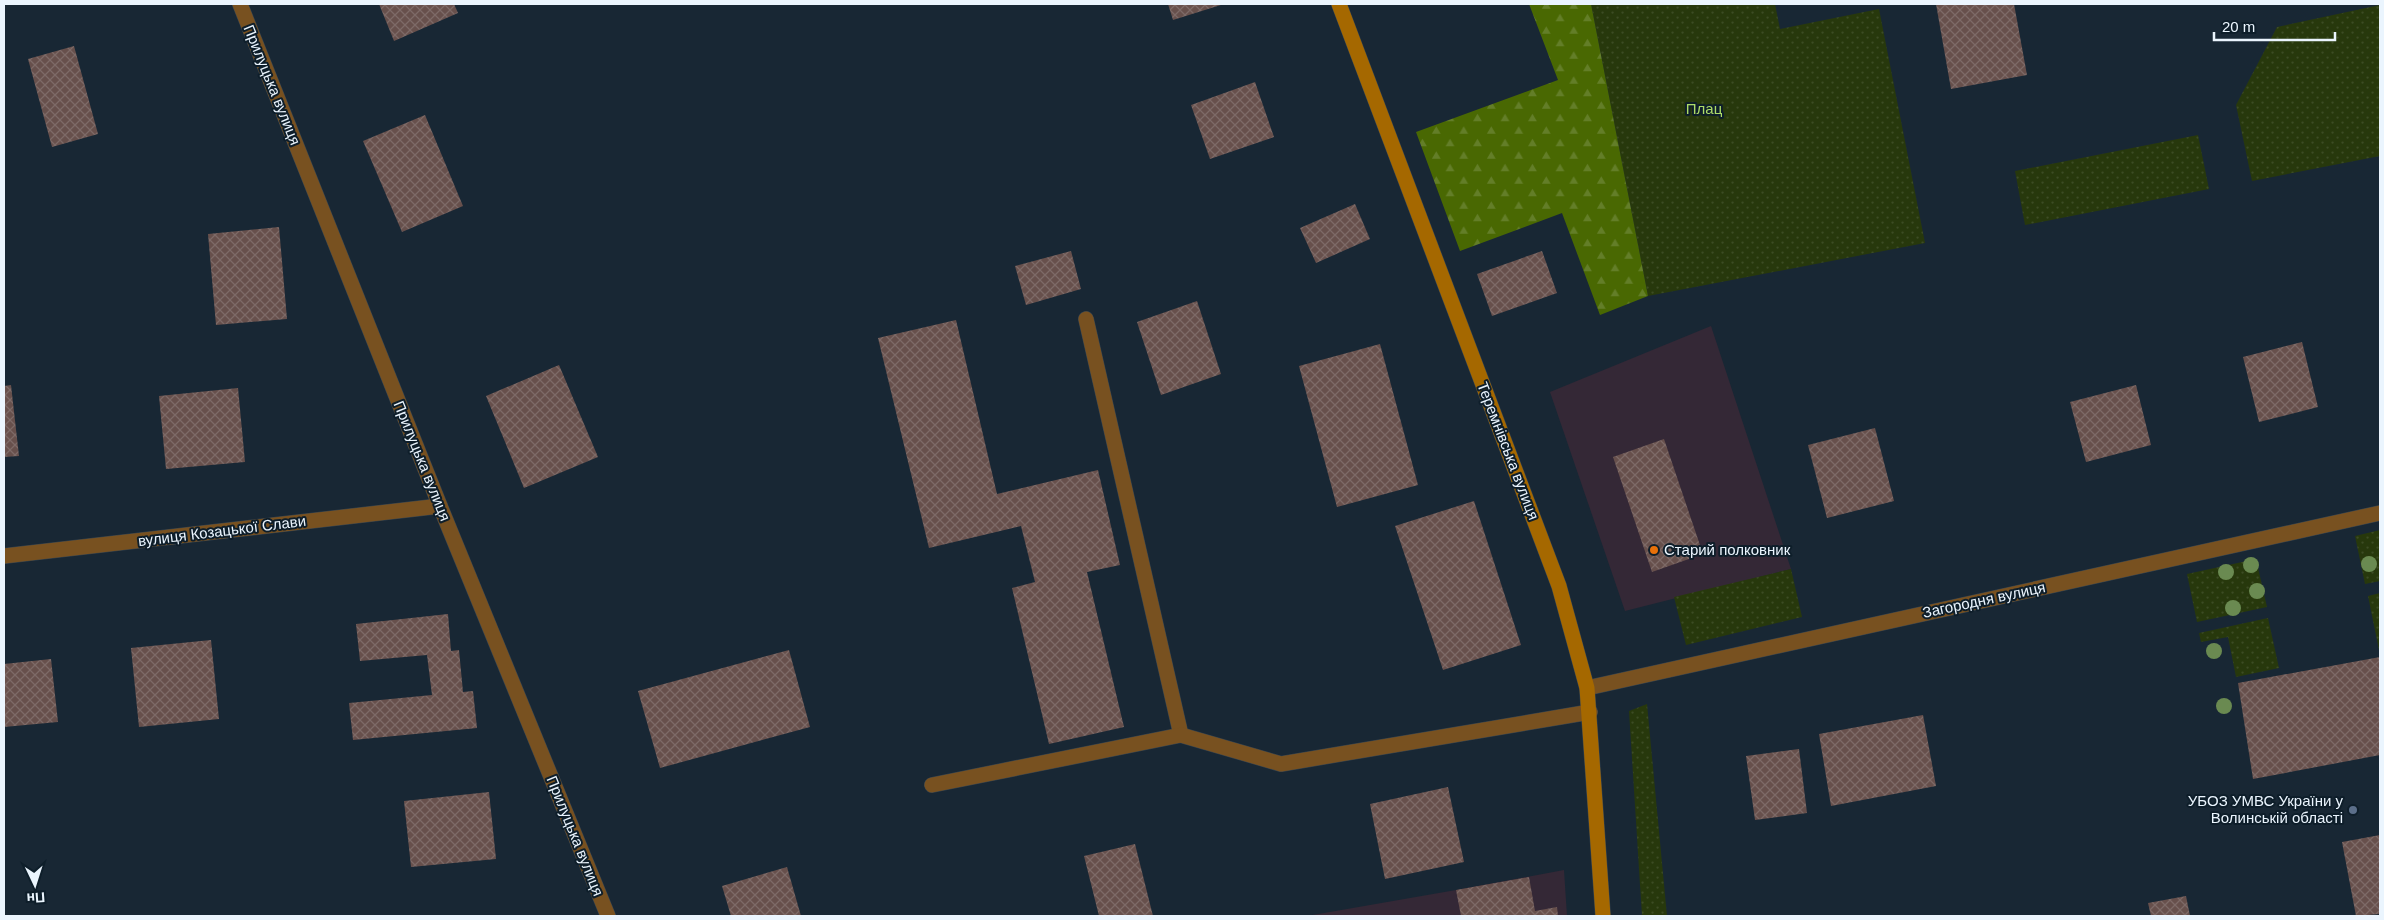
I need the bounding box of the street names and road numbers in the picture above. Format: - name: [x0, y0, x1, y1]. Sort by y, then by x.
- street label: Прилуцька вулиця: [241, 22, 304, 147]
- street label: Теремнівська вулиця: [1474, 379, 1543, 522]
- street label: Прилуцька вулиця: [391, 398, 454, 523]
- street label: вулиця Козацької Слави: [137, 512, 307, 549]
- street label: Загородня вулиця: [1921, 578, 2047, 621]
- street label: Прилуцька вулиця: [544, 773, 607, 898]

